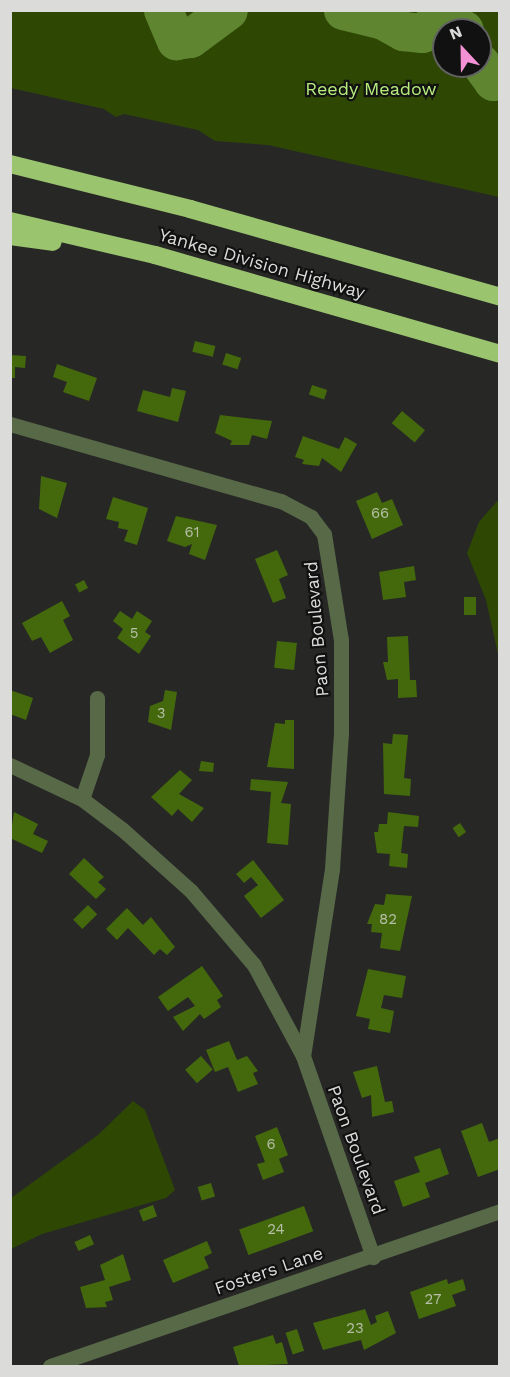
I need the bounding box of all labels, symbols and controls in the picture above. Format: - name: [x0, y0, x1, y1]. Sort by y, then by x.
- north arrow: [432, 18, 492, 78]
- text: N: [447, 22, 465, 44]
- park label: Reedy Meadow: [305, 78, 437, 100]
- street label: Yankee Division Highway: [156, 224, 368, 304]
- house number: 66: [371, 505, 389, 523]
- house number: 61: [185, 524, 199, 542]
- street label: Paon Boulevard: [300, 560, 334, 698]
- house number: 5: [130, 625, 138, 643]
- house number: 3: [157, 705, 165, 723]
- house number: 82: [379, 911, 397, 929]
- street label: Paon Boulevard: [323, 1082, 389, 1218]
- house number: 6: [266, 1136, 276, 1154]
- house number: 24: [267, 1221, 285, 1239]
- street label: Fosters Lane: [212, 1242, 326, 1300]
- house number: 27: [425, 1291, 441, 1309]
- house number: 23: [346, 1320, 364, 1338]

